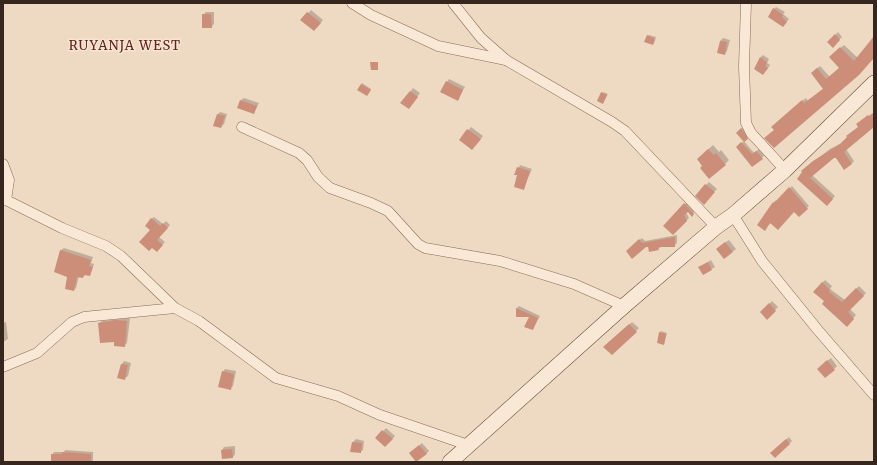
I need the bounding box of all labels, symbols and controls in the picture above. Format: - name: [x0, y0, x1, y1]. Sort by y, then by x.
- district label: RUYANJA WEST: [69, 37, 181, 54]

